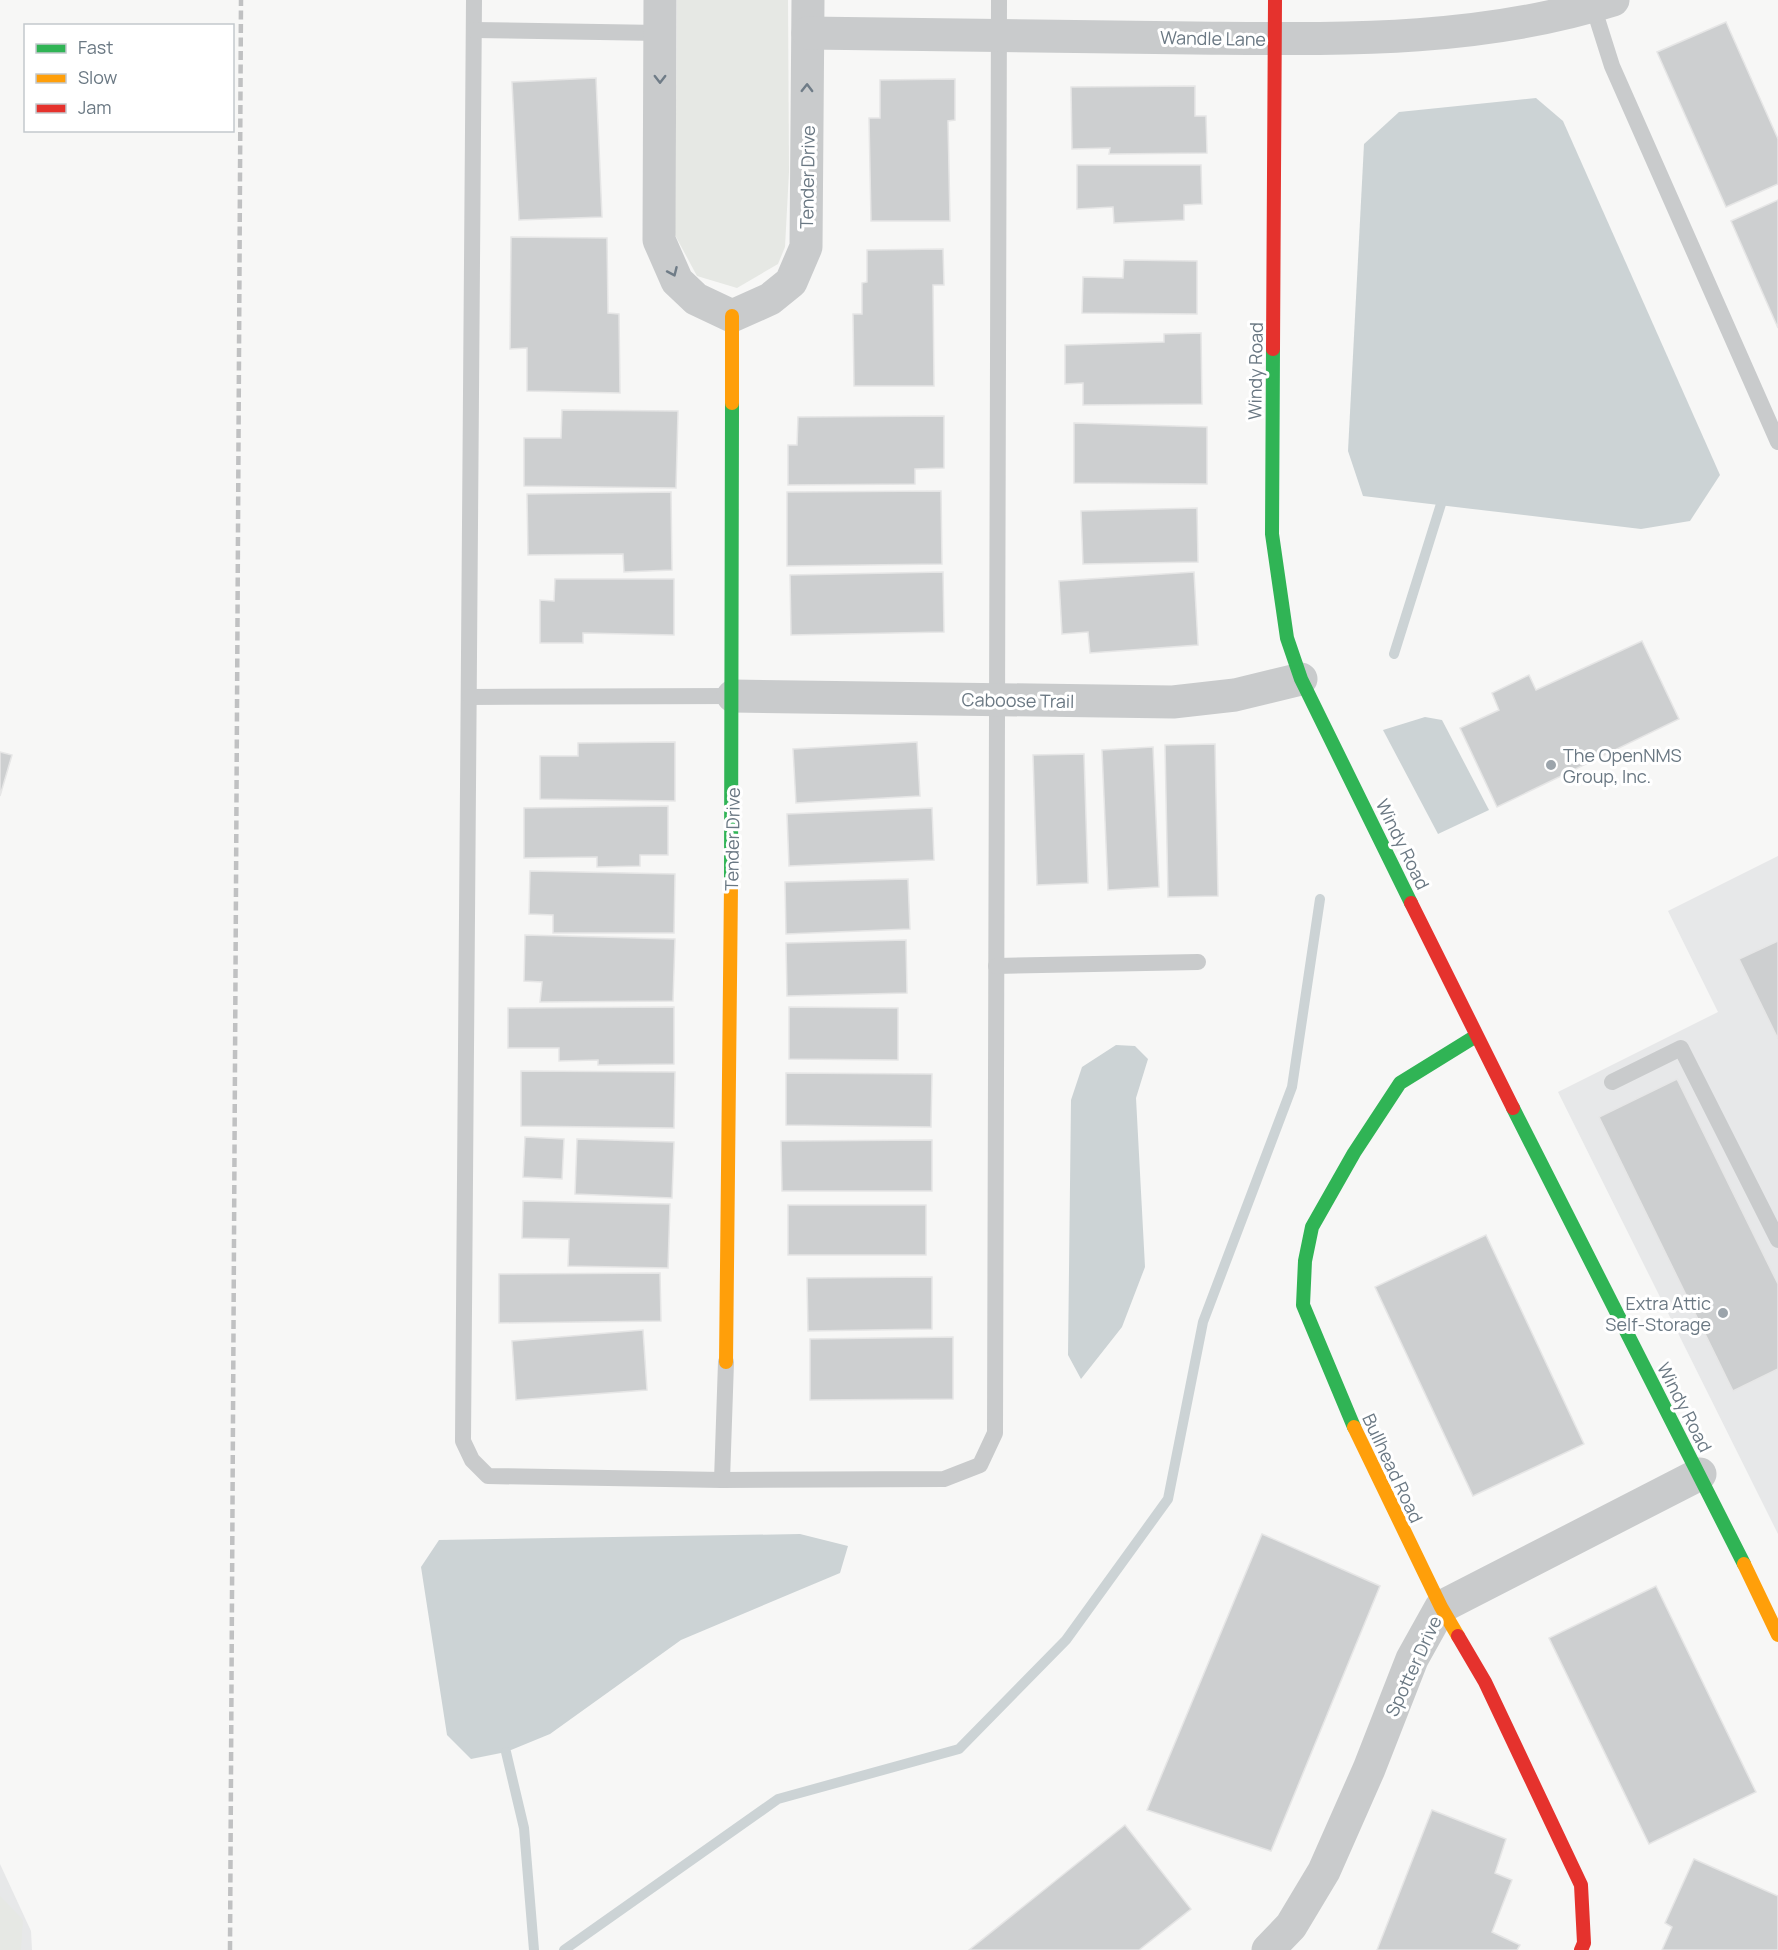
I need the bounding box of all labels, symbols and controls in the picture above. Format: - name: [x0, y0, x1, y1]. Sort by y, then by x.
- legend: [24, 24, 234, 132]
- street label: Wandle Lane: [1160, 25, 1266, 51]
- text: Fast: [78, 35, 113, 59]
- text: Slow: [78, 65, 118, 89]
- one-way arrow: [654, 75, 666, 84]
- one-way arrow: [801, 83, 814, 92]
- text: Jam: [78, 95, 112, 119]
- street label: Tender Drive: [794, 125, 820, 229]
- one-way arrow: [666, 265, 678, 276]
- street label: Windy Road: [1242, 322, 1268, 420]
- street label: Caboose Trail: [961, 687, 1075, 713]
- place label: The OpenNMS Group, Inc.: [1563, 743, 1682, 788]
- marker: The OpenNMS Group, Inc.: [1544, 758, 1558, 772]
- street label: Tender Drive: [719, 787, 745, 891]
- street label: Windy Road: [1371, 795, 1435, 893]
- place label: Extra Attic Self-Storage: [1605, 1291, 1711, 1336]
- marker: Extra Attic Self-Storage: [1716, 1306, 1730, 1320]
- street label: Windy Road: [1652, 1358, 1718, 1456]
- street label: Bullhead Road: [1357, 1409, 1429, 1527]
- street label: Spotter Drive: [1379, 1612, 1447, 1720]

